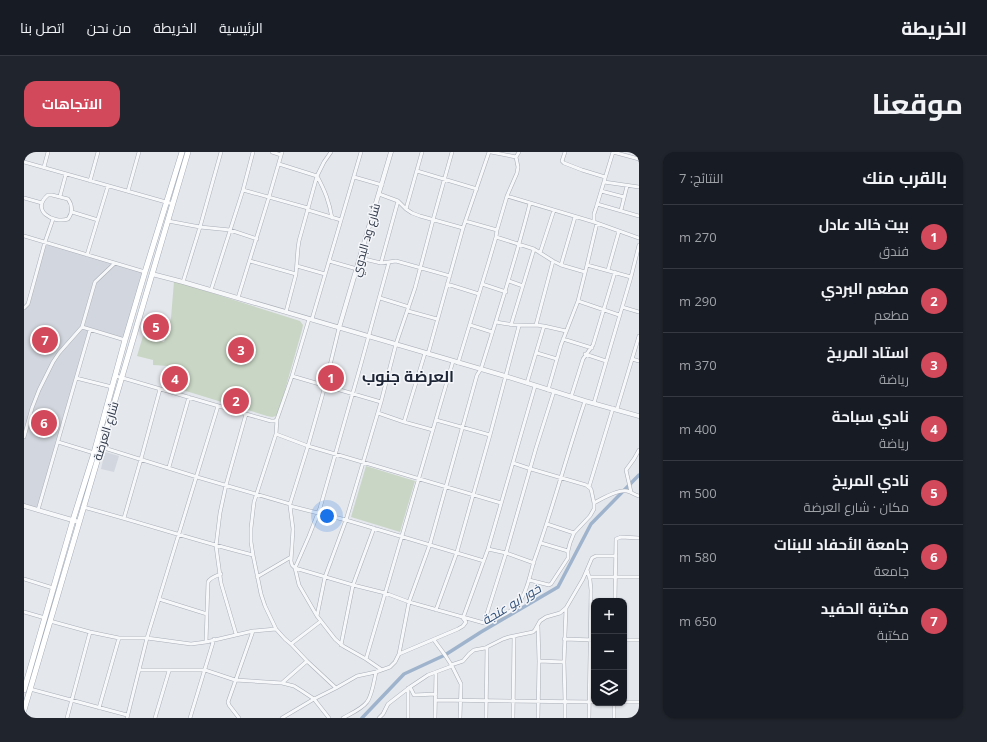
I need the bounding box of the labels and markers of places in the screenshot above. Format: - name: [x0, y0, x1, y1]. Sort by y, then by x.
- pin: 5: [143, 312, 169, 342]
- pin: 7: [32, 325, 58, 355]
- pin: 3: [228, 335, 254, 365]
- pin: 1: [318, 363, 344, 393]
- pin: 4: [162, 364, 188, 394]
- pin: 2: [223, 386, 249, 416]
- pin: 6: [31, 408, 57, 438]

